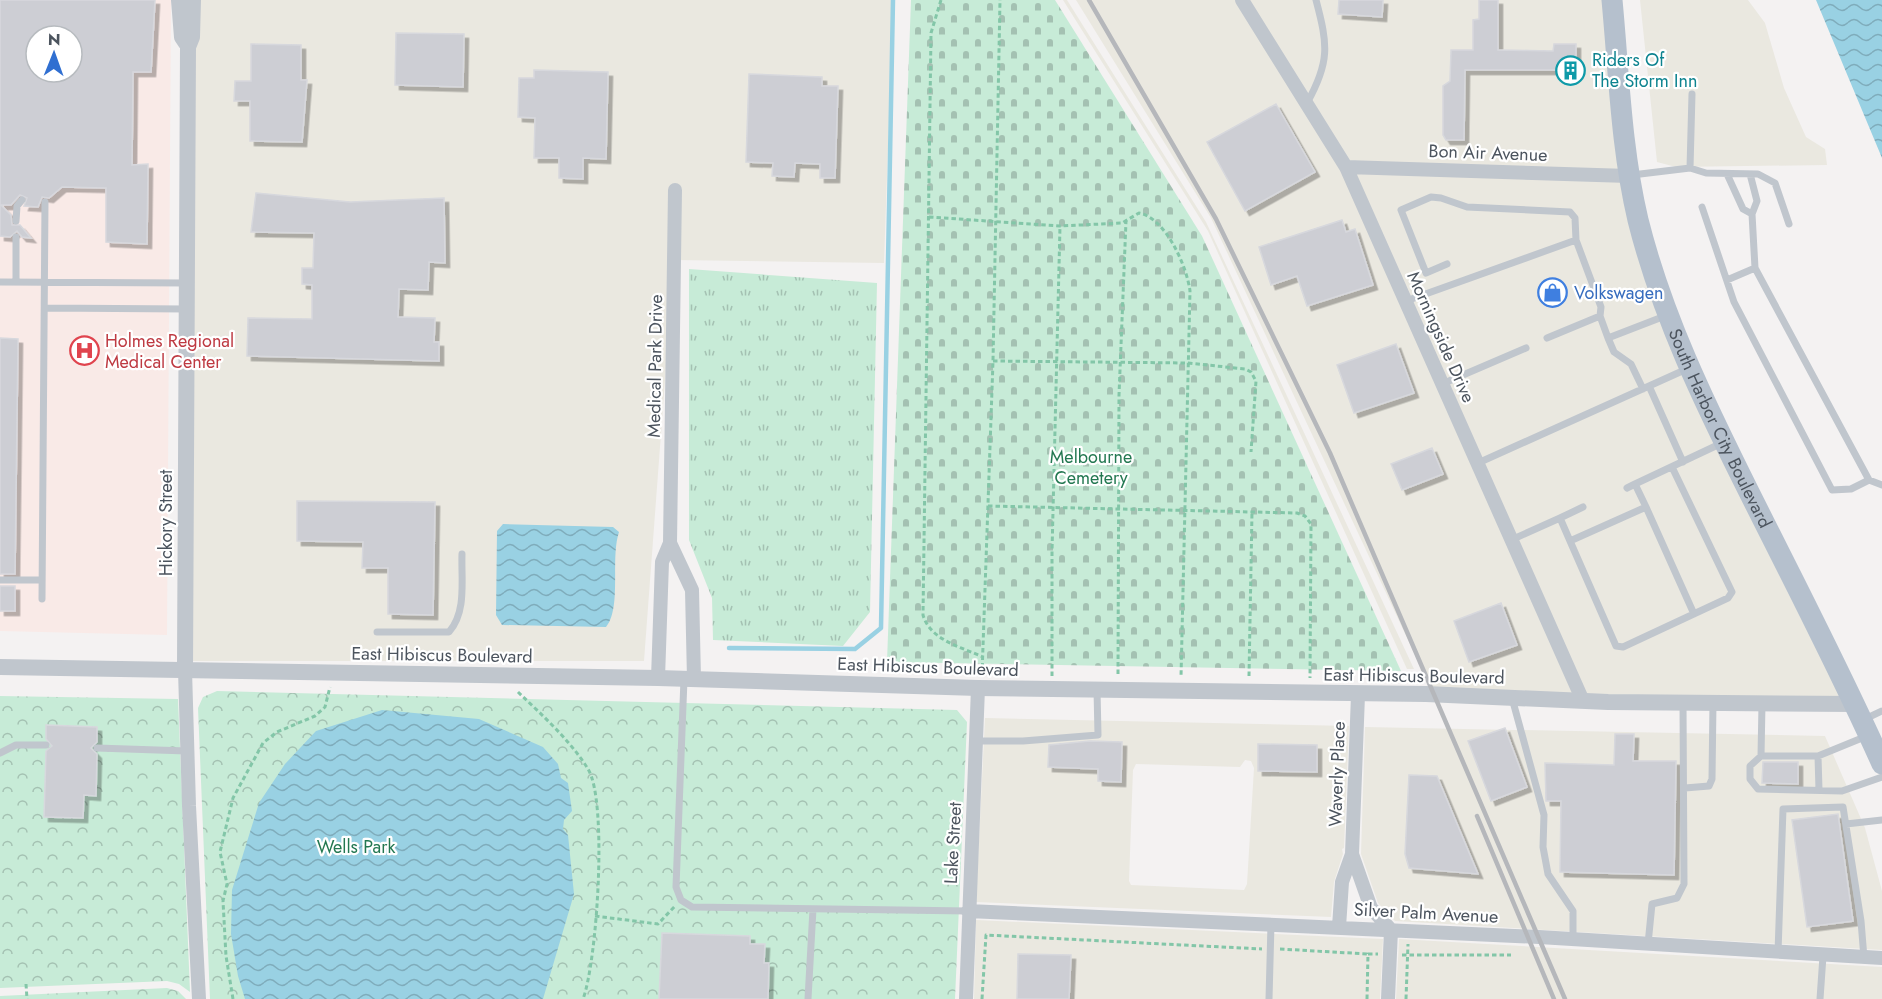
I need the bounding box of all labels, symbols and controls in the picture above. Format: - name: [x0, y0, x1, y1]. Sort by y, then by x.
- north arrow: [24, 24, 84, 84]
- text: N: [48, 28, 61, 51]
- place label: Riders Of The Storm Inn: [1592, 47, 1697, 94]
- building icon: Riders Of The Storm Inn: [1555, 54, 1587, 86]
- street label: Bon Air Avenue: [1428, 138, 1548, 168]
- street label: Morningside Drive: [1400, 267, 1482, 407]
- shop icon: Volkswagen: [1537, 277, 1569, 309]
- place label: Volkswagen: [1574, 280, 1663, 306]
- street label: Medical Park Drive: [641, 294, 669, 438]
- street label: South Harbor City Boulevard: [1662, 325, 1778, 533]
- place label: Holmes Regional Medical Center: [105, 328, 234, 375]
- hospital icon: Holmes Regional Medical Center: [68, 335, 100, 367]
- park label: Melbourne Cemetery: [1050, 444, 1132, 491]
- street label: Hickory Street: [153, 469, 179, 576]
- street label: East Hibiscus Boulevard: [351, 640, 533, 670]
- street label: East Hibiscus Boulevard: [837, 651, 1019, 683]
- street label: East Hibiscus Boulevard: [1323, 661, 1505, 691]
- street label: Waverly Place: [1322, 721, 1352, 827]
- street label: Lake Street: [938, 801, 968, 885]
- park label: Wells Park: [317, 834, 395, 860]
- street label: Silver Palm Avenue: [1353, 896, 1499, 930]

